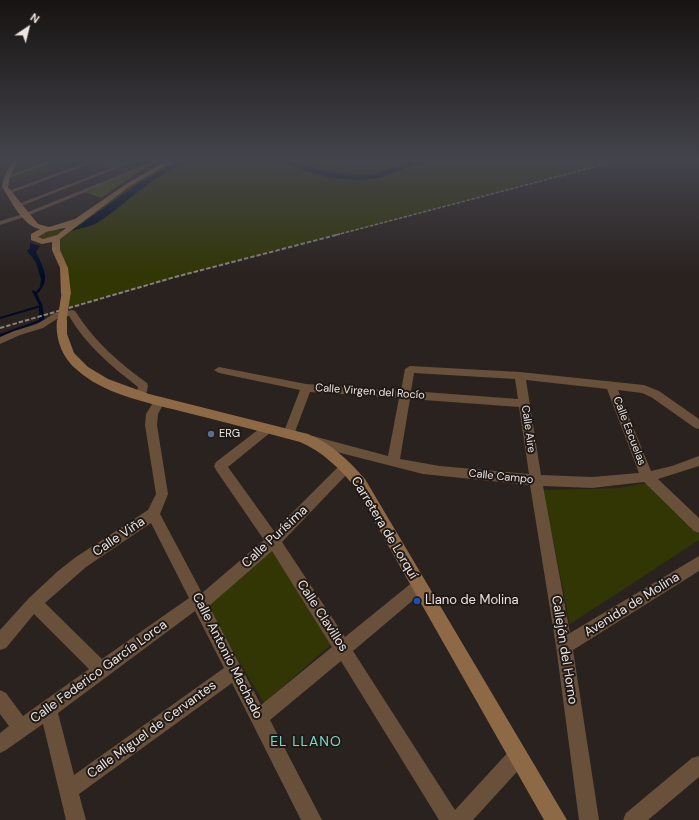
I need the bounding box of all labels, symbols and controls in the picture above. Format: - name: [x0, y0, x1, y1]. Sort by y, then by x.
- north arrow: [8, 8, 48, 48]
- text: N: [28, 10, 42, 26]
- street label: Calle Virgen del Rocío: [315, 382, 425, 402]
- street label: Calle Escuelas: [610, 395, 648, 467]
- street label: Calle Aire: [518, 404, 538, 454]
- place label: ERG: [219, 427, 240, 441]
- marker: ERG: [206, 429, 216, 439]
- street label: Calle Campo: [468, 467, 534, 487]
- street label: Carretera de Lorquí: [347, 474, 421, 582]
- street label: Calle Purísima: [239, 503, 311, 571]
- street label: Calle Viña: [90, 514, 148, 560]
- street label: Avenida de Molina: [582, 569, 682, 641]
- street label: Calle Clavillos: [293, 577, 351, 655]
- street label: Calle Antonio Machado: [188, 590, 266, 722]
- place label: Llano de Molina: [425, 593, 519, 609]
- street label: Callejón del Horno: [548, 595, 580, 705]
- marker: Llano de Molina: [412, 596, 422, 606]
- street label: Calle Federico García Lorca: [28, 617, 170, 727]
- street label: Calle Miguel de Cervantes: [84, 678, 220, 782]
- district label: EL LLANO: [270, 734, 342, 750]

